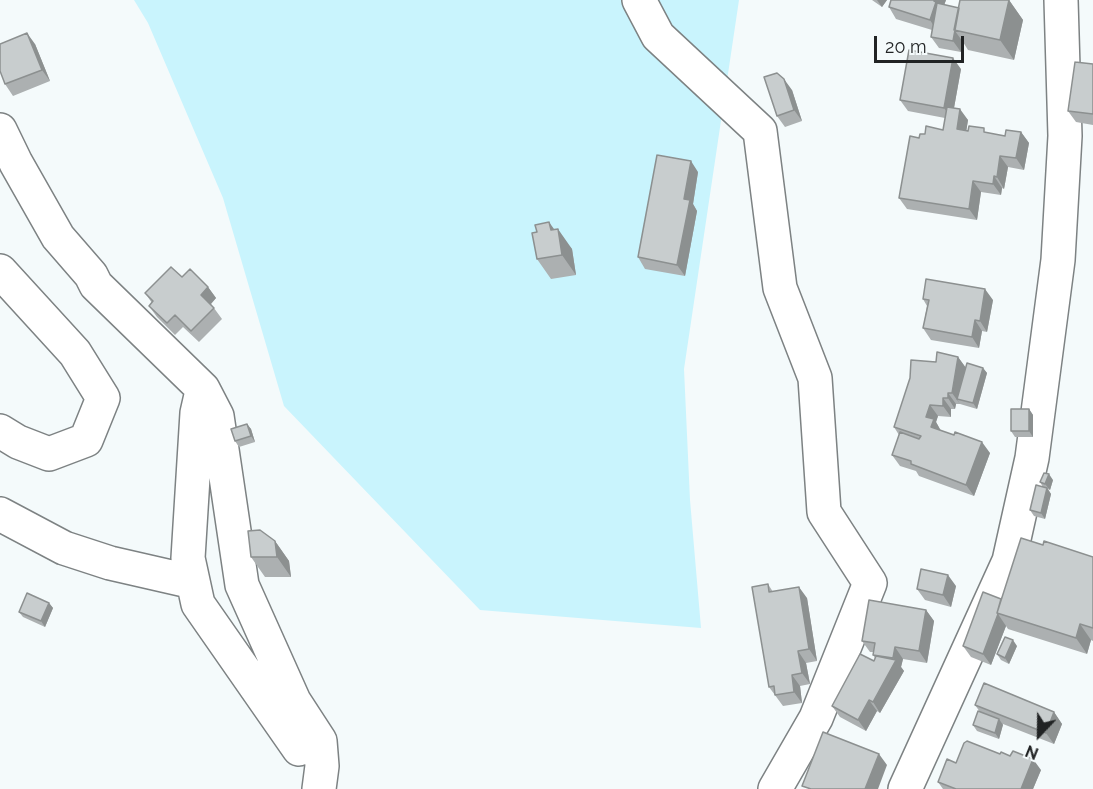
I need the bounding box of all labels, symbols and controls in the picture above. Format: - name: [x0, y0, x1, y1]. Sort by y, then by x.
- scale bar: [877, 24, 967, 62]
- text: 20 m: [885, 36, 927, 57]
- north arrow: [1009, 705, 1069, 765]
- text: N: [1023, 741, 1041, 763]

